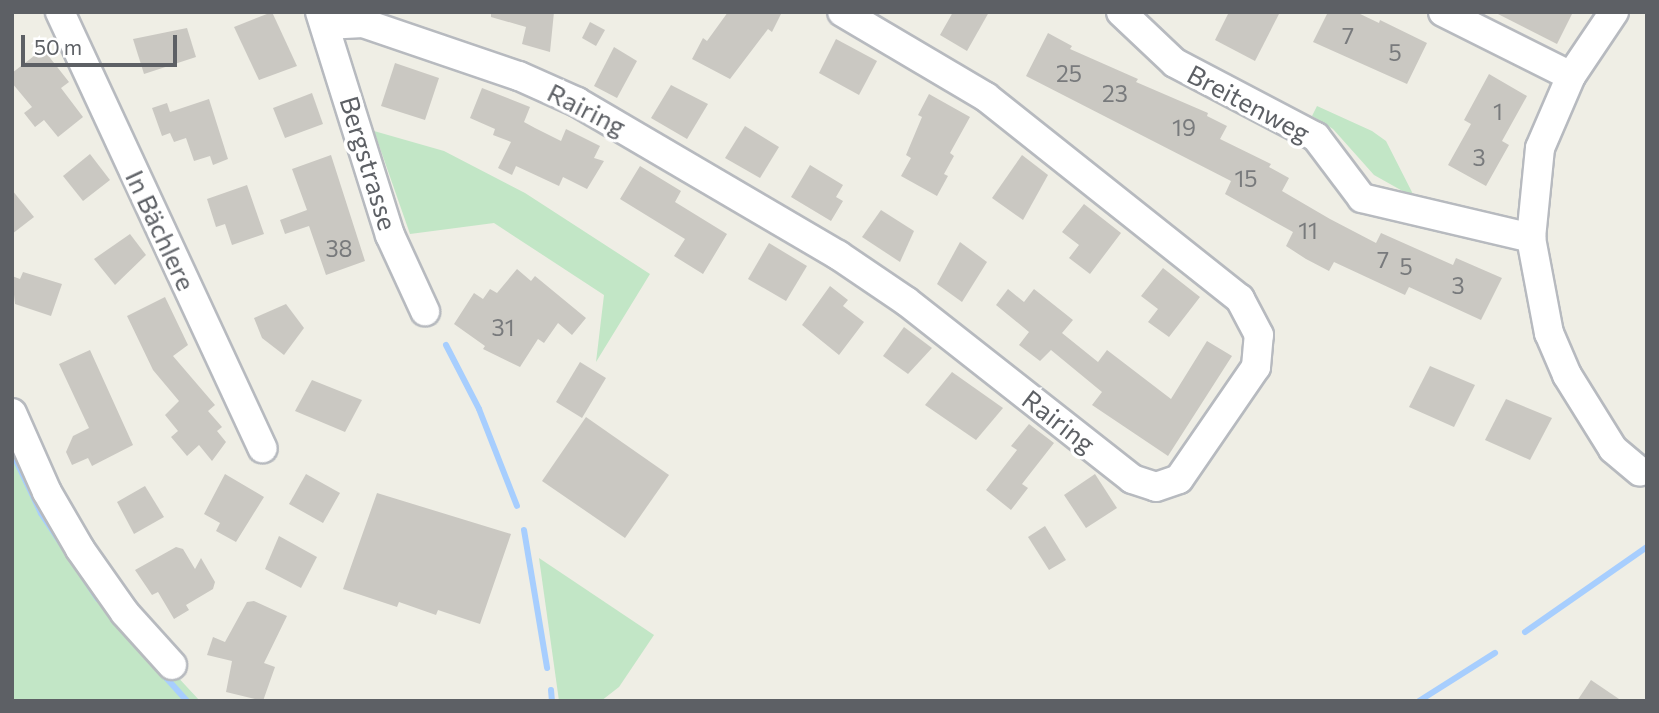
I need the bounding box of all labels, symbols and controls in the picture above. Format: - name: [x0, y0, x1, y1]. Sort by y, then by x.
- scale bar: [24, 21, 180, 65]
- house number: 7: [1342, 21, 1354, 49]
- text: 50 m: [34, 34, 82, 59]
- house number: 5: [1388, 38, 1402, 66]
- street label: Breitenweg: [1182, 58, 1316, 148]
- house number: 25: [1056, 59, 1082, 87]
- street label: Rairing: [543, 76, 631, 142]
- house number: 23: [1102, 79, 1128, 107]
- street label: Bergstrasse: [334, 92, 404, 234]
- house number: 1: [1493, 97, 1503, 125]
- house number: 19: [1172, 113, 1196, 141]
- house number: 3: [1472, 143, 1486, 171]
- house number: 15: [1234, 164, 1258, 192]
- street label: In Bächlere: [120, 165, 202, 295]
- house number: 11: [1298, 216, 1318, 244]
- house number: 38: [325, 234, 353, 262]
- house number: 7: [1377, 245, 1389, 273]
- house number: 5: [1399, 252, 1413, 280]
- house number: 3: [1451, 271, 1465, 299]
- house number: 31: [492, 313, 514, 341]
- street label: Rairing: [1016, 383, 1102, 459]

